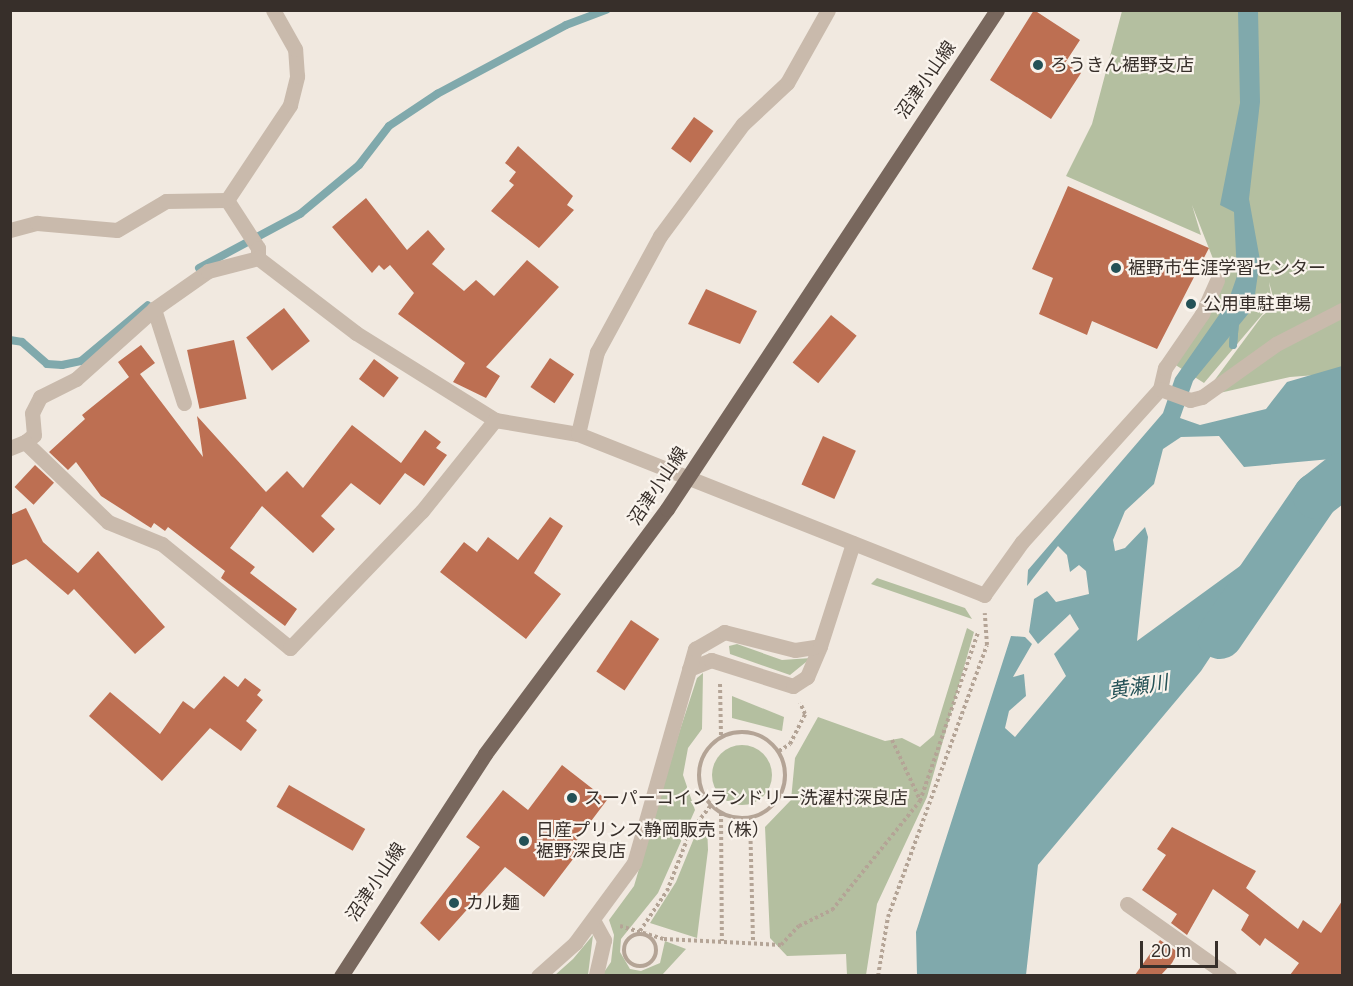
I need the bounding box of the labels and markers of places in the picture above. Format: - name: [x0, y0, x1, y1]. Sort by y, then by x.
- place label: ろうきん裾野支店: [1050, 54, 1194, 76]
- marker: ろうきん裾野支店: [1031, 58, 1045, 72]
- place label: 裾野市生涯学習センター: [1128, 257, 1326, 279]
- marker: 裾野市生涯学習センター: [1109, 261, 1123, 275]
- place label: 公用車駐車場: [1203, 293, 1311, 315]
- marker: 公用車駐車場: [1184, 297, 1198, 311]
- place label: スーパーコインランドリー洗濯村深良店: [584, 787, 908, 809]
- marker: スーパーコインランドリー洗濯村深良店: [565, 791, 579, 805]
- place label: 日産プリンス静岡販売（株） 裾野深良店: [536, 820, 770, 862]
- marker: 日産プリンス静岡販売（株） 裾野深良店: [517, 834, 531, 848]
- place label: カル麺: [466, 892, 520, 914]
- marker: カル麺: [447, 896, 461, 910]

